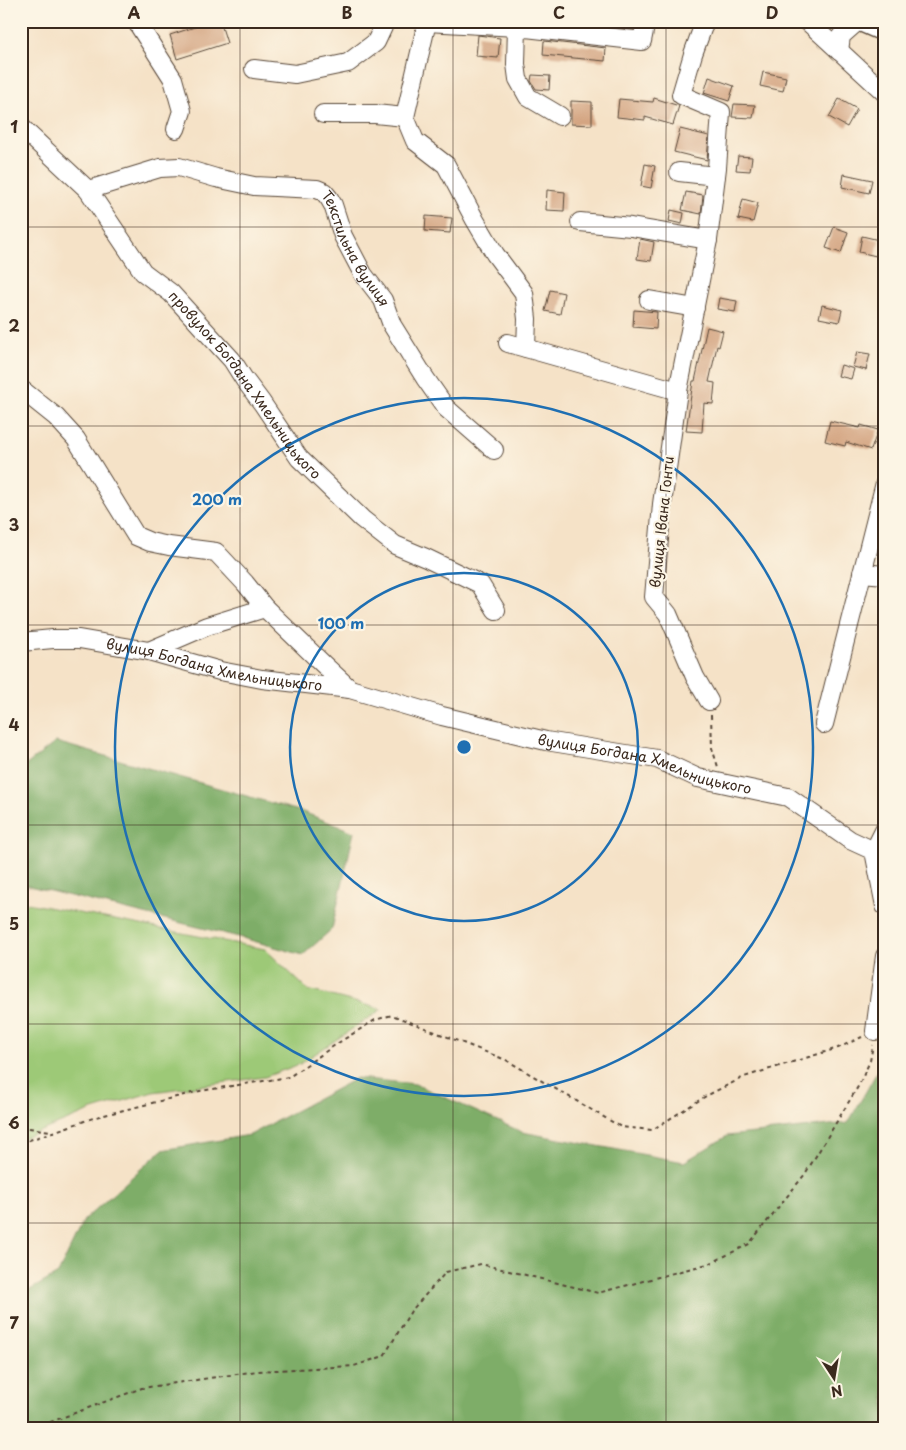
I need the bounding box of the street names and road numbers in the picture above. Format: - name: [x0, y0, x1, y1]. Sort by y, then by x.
- street label: Текстильна вулиця: [317, 186, 395, 309]
- street label: провулок Богдана Хмельницького: [164, 286, 326, 484]
- street label: вулиця Івана Гонти: [644, 455, 679, 589]
- street label: вулиця Богдана Хмельницького: [105, 633, 323, 696]
- street label: вулиця Богдана Хмельницького: [536, 728, 754, 799]

